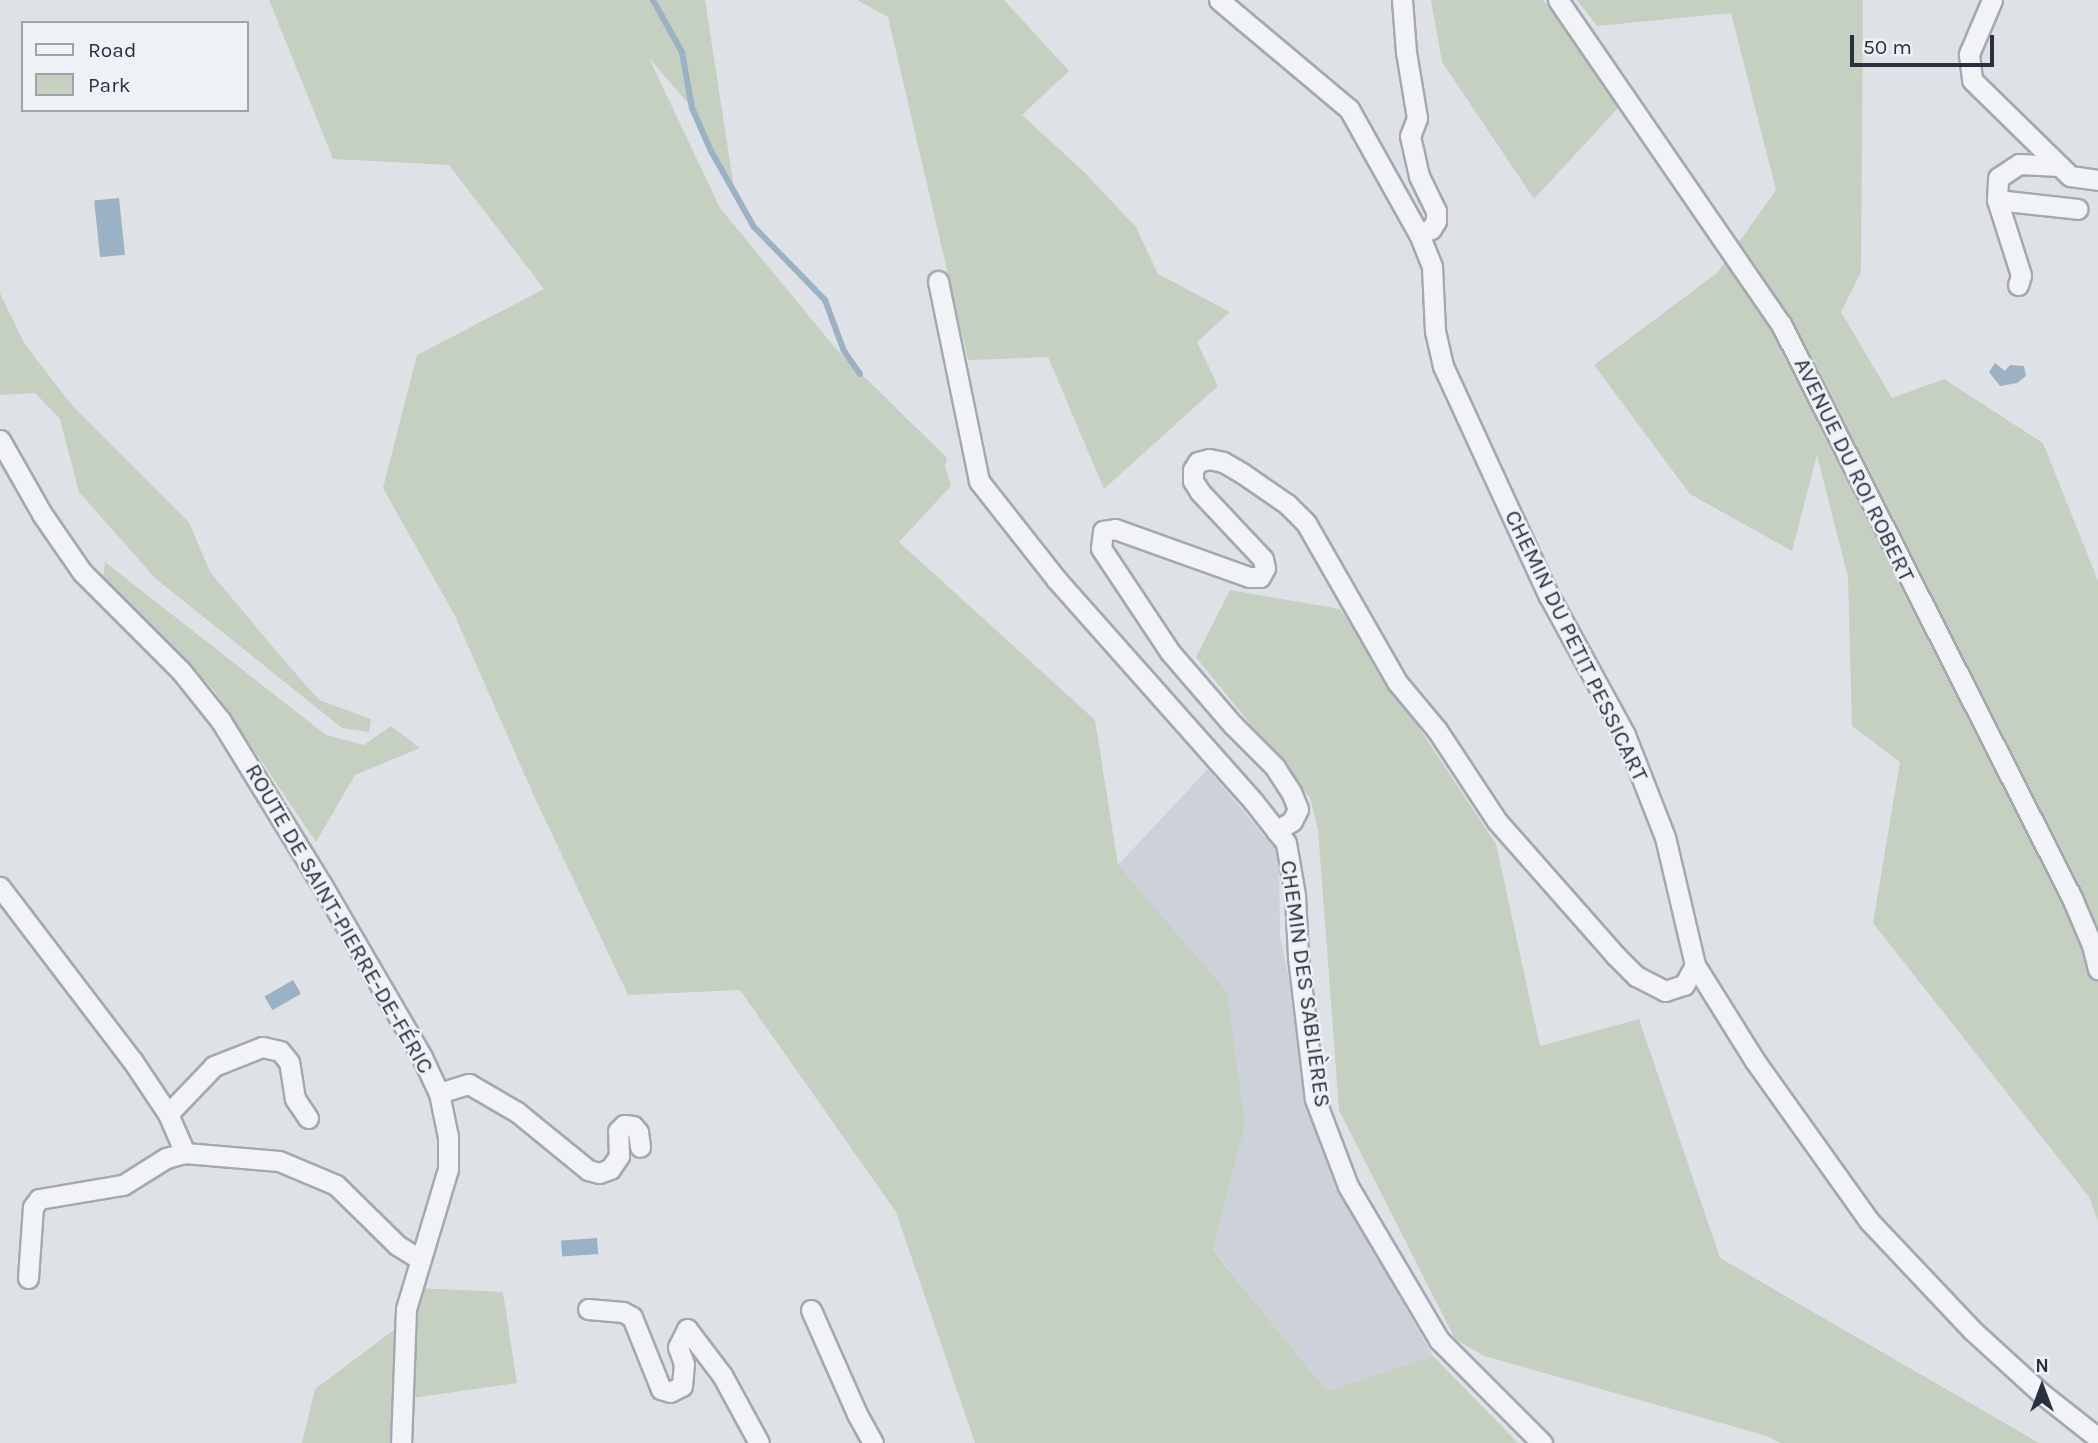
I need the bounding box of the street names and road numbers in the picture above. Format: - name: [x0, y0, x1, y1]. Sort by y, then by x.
- street label: AVENUE DU ROI ROBERT: [1788, 353, 1920, 587]
- street label: CHEMIN DU PETIT PESSICART: [1498, 506, 1654, 786]
- street label: ROUTE DE SAINT-PIERRE-DE-FÉRIC: [239, 759, 439, 1079]
- street label: CHEMIN DES SABLIÈRES: [1274, 859, 1336, 1109]

